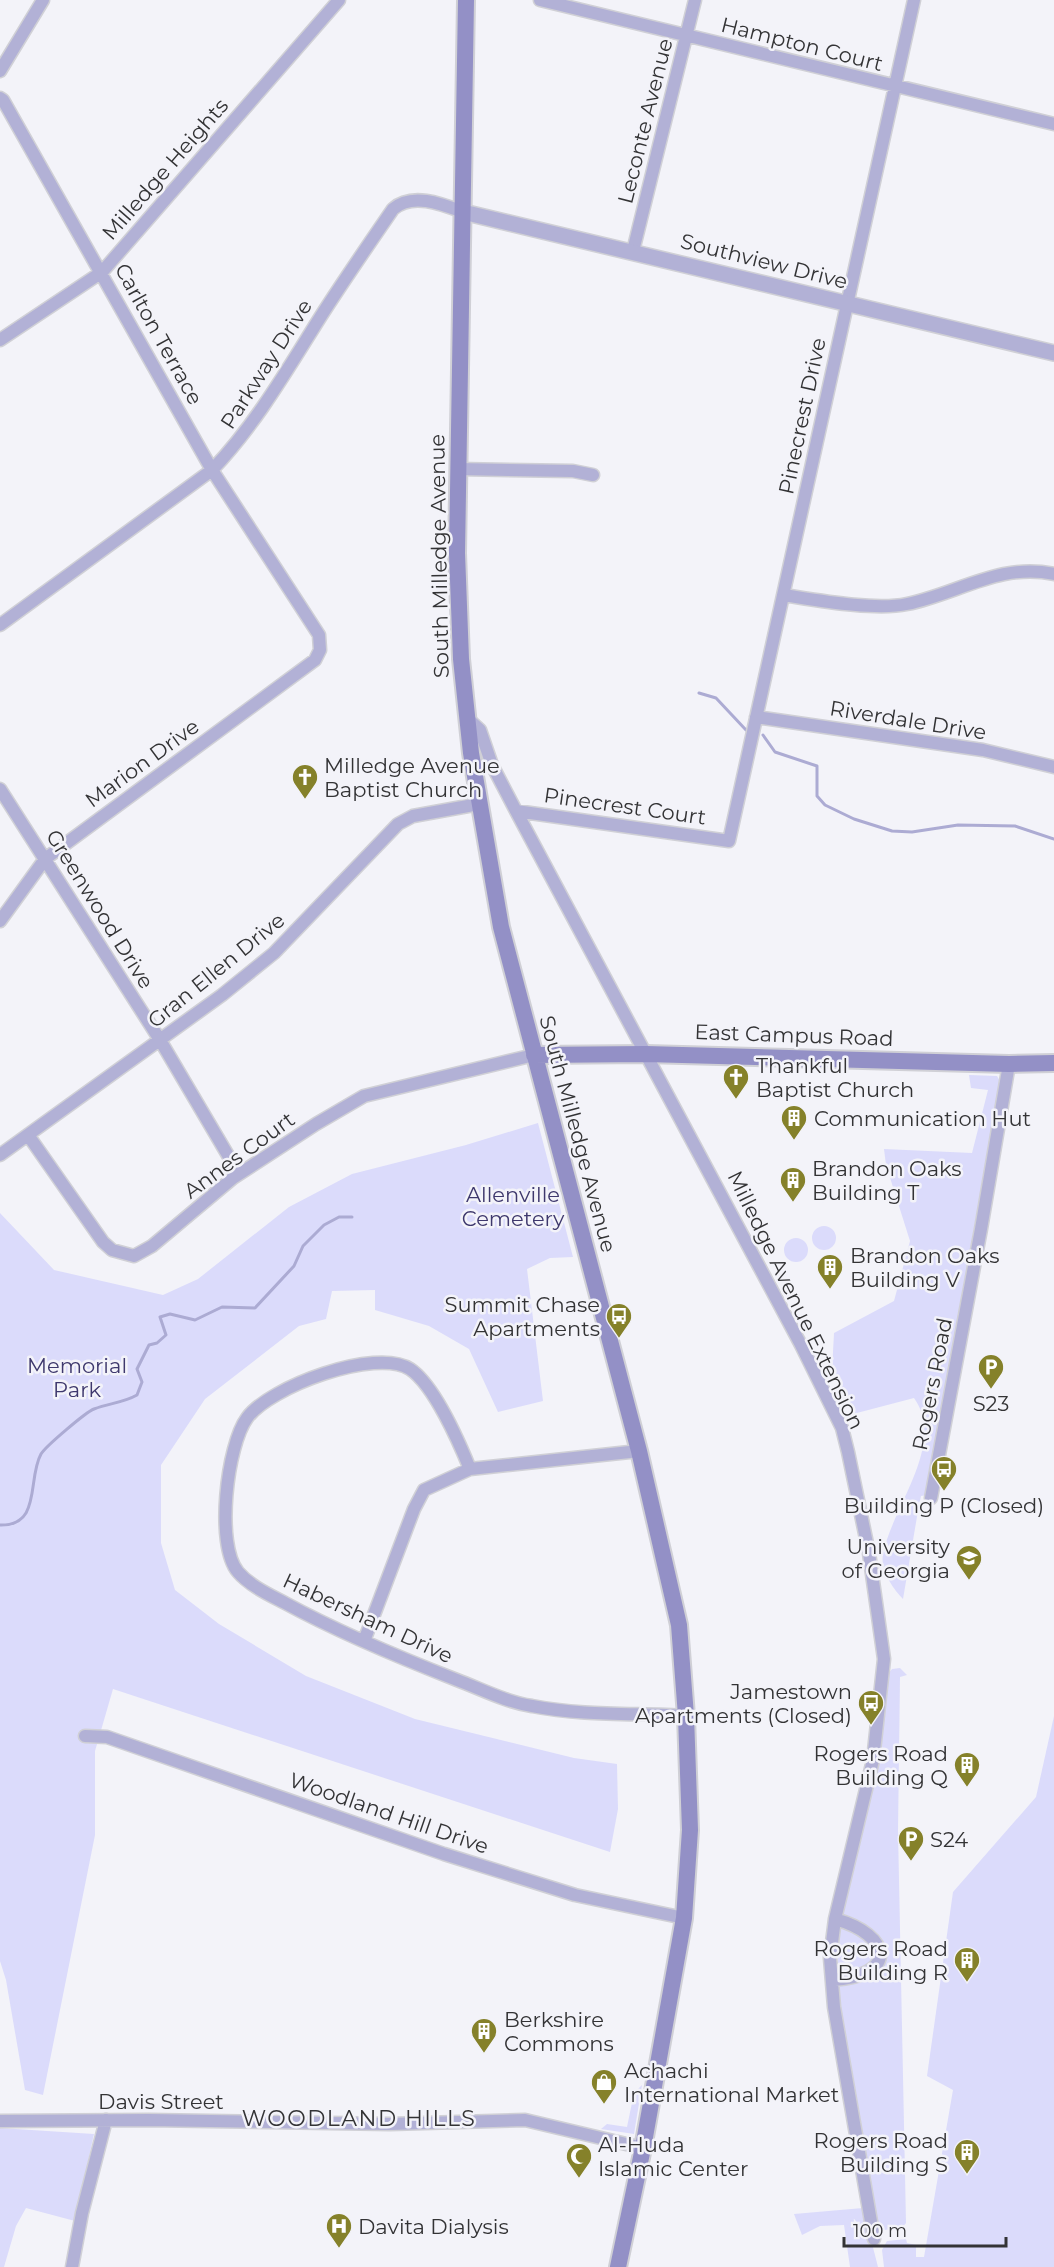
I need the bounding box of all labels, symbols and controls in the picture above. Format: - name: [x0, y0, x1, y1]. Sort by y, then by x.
- street label: Hampton Court: [718, 12, 886, 76]
- street label: Leconte Avenue: [612, 36, 678, 206]
- street label: Milledge Heights: [97, 93, 233, 245]
- street label: Southview Drive: [678, 228, 850, 294]
- street label: Carlton Terrace: [110, 259, 208, 409]
- street label: Parkway Drive: [215, 295, 317, 433]
- street label: Pinecrest Drive: [773, 335, 831, 497]
- street label: South Milledge Avenue: [424, 434, 454, 678]
- street label: Riverdale Drive: [828, 695, 988, 745]
- street label: Marion Drive: [80, 713, 204, 813]
- place label: Milledge Avenue Baptist Church: [324, 753, 500, 802]
- church icon: Milledge Avenue Baptist Church: [290, 762, 320, 800]
- street label: Pinecrest Court: [542, 782, 708, 830]
- street label: Greenwood Drive: [41, 825, 159, 993]
- street label: Gran Ellen Drive: [143, 907, 289, 1033]
- street label: South Milledge Avenue: [534, 1013, 622, 1255]
- street label: East Campus Road: [694, 1019, 894, 1051]
- place label: Thankful Baptist Church: [756, 1053, 914, 1102]
- church icon: Thankful Baptist Church: [721, 1062, 751, 1100]
- building icon: Communication Hut: [779, 1103, 809, 1141]
- street label: Annes Court: [179, 1106, 299, 1204]
- place label: Communication Hut: [814, 1106, 1031, 1131]
- place label: Brandon Oaks Building T: [812, 1156, 962, 1205]
- building icon: Brandon Oaks Building T: [778, 1165, 808, 1203]
- street label: Milledge Avenue Extension: [722, 1167, 870, 1433]
- park label: Allenville Cemetery: [462, 1182, 565, 1231]
- place label: Brandon Oaks Building V: [850, 1243, 1000, 1292]
- building icon: Brandon Oaks Building V: [815, 1252, 845, 1290]
- place label: Summit Chase Apartments: [445, 1292, 600, 1341]
- bus stop icon: Summit Chase Apartments: [604, 1301, 634, 1339]
- street label: Rogers Road: [907, 1316, 957, 1452]
- parking icon: S23: [976, 1352, 1006, 1390]
- park label: Memorial Park: [27, 1353, 127, 1402]
- place label: S23: [973, 1391, 1009, 1416]
- bus stop icon: Building P (Closed): [929, 1454, 959, 1492]
- place label: Building P (Closed): [844, 1493, 1044, 1518]
- place label: University of Georgia: [842, 1534, 951, 1583]
- school or university icon: University of Georgia: [954, 1543, 984, 1581]
- street label: Habersham Drive: [279, 1568, 457, 1668]
- place label: Jamestown Apartments (Closed): [635, 1679, 852, 1728]
- bus stop icon: Jamestown Apartments (Closed): [856, 1688, 886, 1726]
- place label: Rogers Road Building Q: [814, 1741, 948, 1790]
- building icon: Rogers Road Building Q: [952, 1750, 982, 1788]
- street label: Woodland Hill Drive: [286, 1767, 492, 1859]
- parking icon: S24: [896, 1824, 926, 1862]
- place label: S24: [930, 1827, 968, 1852]
- place label: Rogers Road Building R: [814, 1936, 948, 1985]
- building icon: Rogers Road Building R: [952, 1945, 982, 1983]
- place label: Berkshire Commons: [504, 2007, 614, 2056]
- building icon: Berkshire Commons: [469, 2016, 499, 2054]
- place label: Achachi International Market: [624, 2058, 839, 2107]
- shop icon: Achachi International Market: [589, 2067, 619, 2105]
- street label: Davis Street: [98, 2089, 224, 2114]
- district label: WOODLAND HILLS: [242, 2105, 476, 2132]
- place label: Rogers Road Building S: [814, 2128, 948, 2177]
- place label: Al-Huda Islamic Center: [598, 2132, 748, 2181]
- building icon: Rogers Road Building S: [952, 2137, 982, 2175]
- mosque icon: Al-Huda Islamic Center: [564, 2141, 594, 2179]
- scale bar: [844, 2210, 1006, 2248]
- hospital icon: Davita Dialysis: [324, 2211, 354, 2249]
- place label: Davita Dialysis: [358, 2214, 509, 2239]
- text: 100 m: [853, 2220, 907, 2242]

